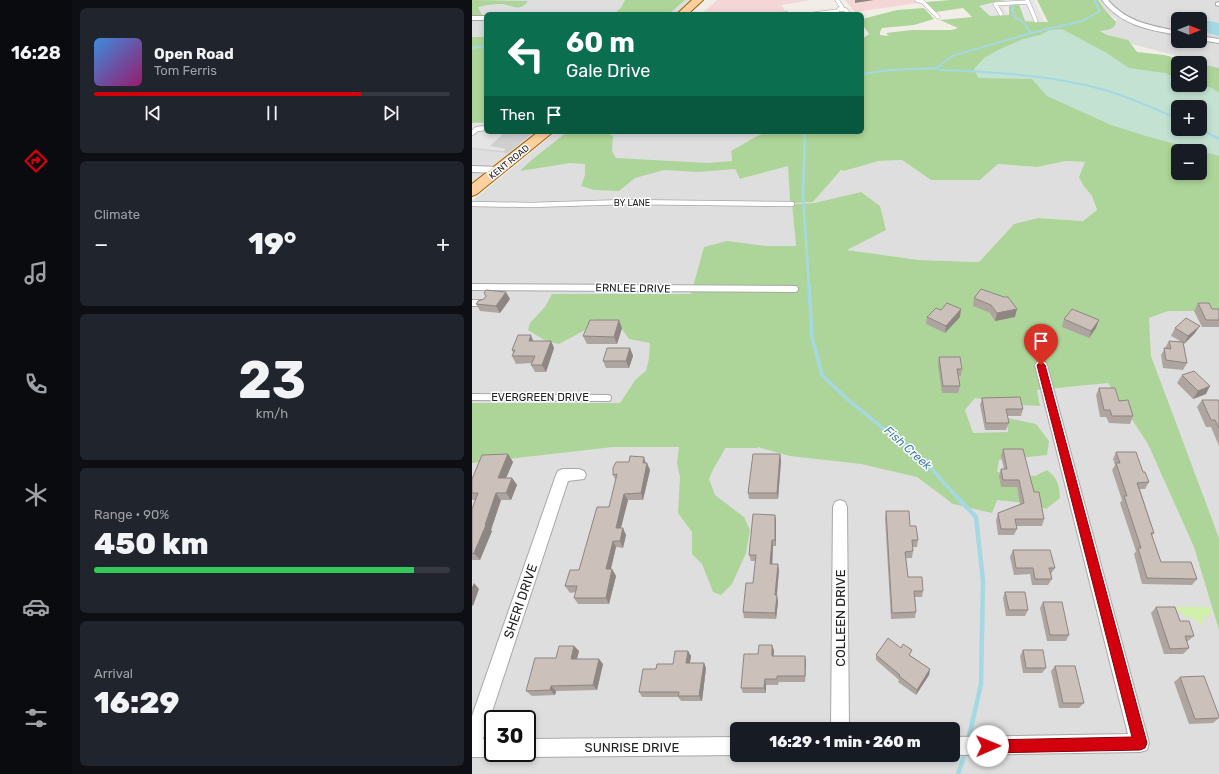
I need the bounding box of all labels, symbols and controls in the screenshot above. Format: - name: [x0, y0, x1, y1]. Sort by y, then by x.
- north arrow: [1171, 12, 1207, 48]
- map controls: [1171, 12, 1207, 180]
- text: 60 m: [566, 26, 635, 59]
- icon: left: [500, 28, 552, 80]
- text: 16:28: [11, 42, 61, 64]
- text: Open Road: [154, 45, 234, 63]
- button: layers: [1171, 56, 1207, 92]
- text: Gale Drive: [566, 60, 650, 82]
- text: Tom Ferris: [154, 63, 217, 78]
- button: +: [1171, 100, 1207, 136]
- icon: previous: [142, 102, 164, 124]
- icon: pause: [261, 102, 283, 124]
- icon: next: [380, 102, 402, 124]
- icon: arrive: [543, 104, 565, 126]
- text: Then: [500, 106, 535, 124]
- street label: KENT ROAD: [487, 143, 531, 181]
- button: −: [1171, 144, 1207, 180]
- icon: directions: [22, 147, 50, 175]
- street label: BY LANE: [614, 198, 650, 208]
- text: Climate: [94, 207, 140, 222]
- text: 19°: [248, 226, 296, 262]
- text: −: [94, 231, 108, 258]
- text: +: [436, 231, 450, 258]
- icon: music: [22, 259, 50, 287]
- street label: ERNLEE DRIVE: [595, 281, 671, 296]
- pin: [1024, 324, 1058, 365]
- icon: arrive: [1030, 330, 1052, 352]
- text: 23: [238, 349, 306, 411]
- icon: phone: [22, 370, 50, 398]
- street label: EVERGREEN DRIVE: [491, 391, 589, 404]
- text: km/h: [256, 406, 288, 421]
- water label: Fish Creek: [882, 423, 935, 473]
- icon: climate: [22, 481, 50, 509]
- text: Range · 90%: [94, 507, 169, 522]
- text: 450 km: [94, 526, 209, 562]
- street label: SHERI DRIVE: [501, 562, 540, 640]
- street label: COLLEEN DRIVE: [833, 569, 848, 667]
- icon: car: [22, 593, 50, 621]
- text: Arrival: [94, 666, 133, 681]
- text: 16:29: [94, 685, 179, 721]
- icon: filters: [22, 704, 50, 732]
- speed limit sign: 30: [484, 710, 536, 762]
- position arrow: [967, 725, 1009, 767]
- text: 16:29 · 1 min · 260 m: [769, 733, 921, 751]
- street label: SUNRISE DRIVE: [585, 740, 680, 755]

